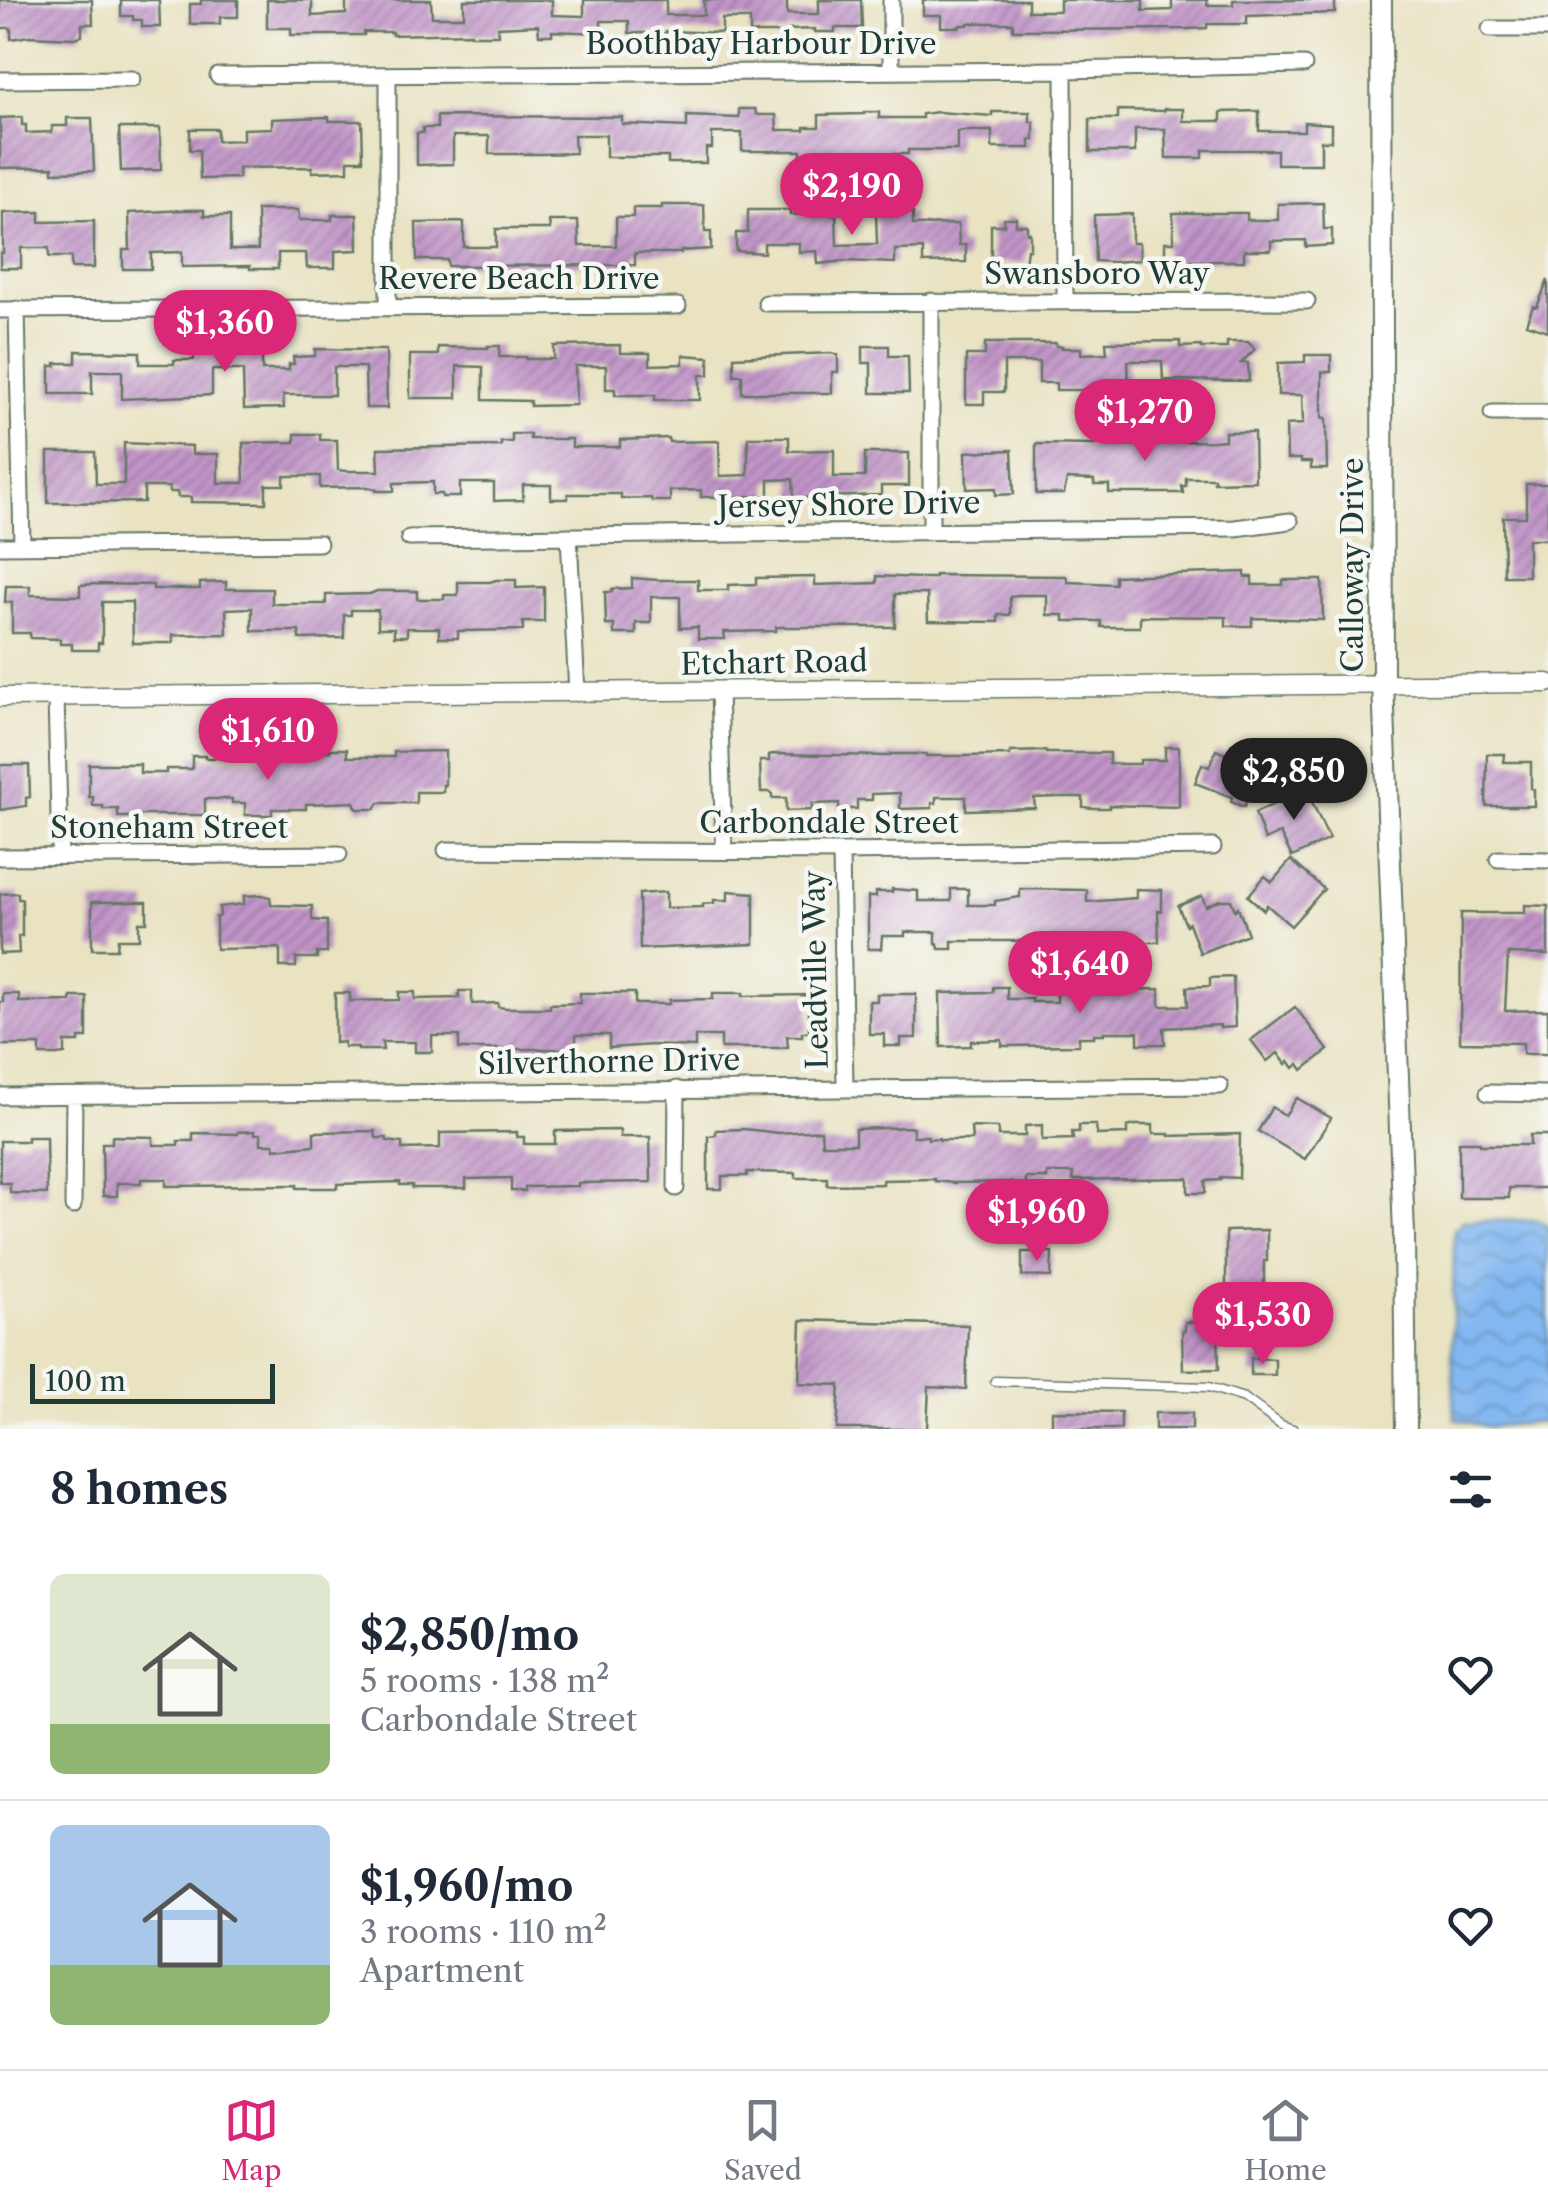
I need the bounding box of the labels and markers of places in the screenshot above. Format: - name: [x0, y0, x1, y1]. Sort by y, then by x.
- pin: $2,190: [771, 153, 933, 238]
- pin: $1,360: [144, 290, 306, 375]
- pin: $1,270: [1064, 379, 1226, 464]
- pin: $1,610: [187, 698, 349, 783]
- pin: $2,850: [1213, 738, 1375, 823]
- pin: $1,640: [999, 931, 1161, 1016]
- pin: $1,960: [956, 1179, 1118, 1264]
- pin: $1,530: [1182, 1282, 1344, 1367]

